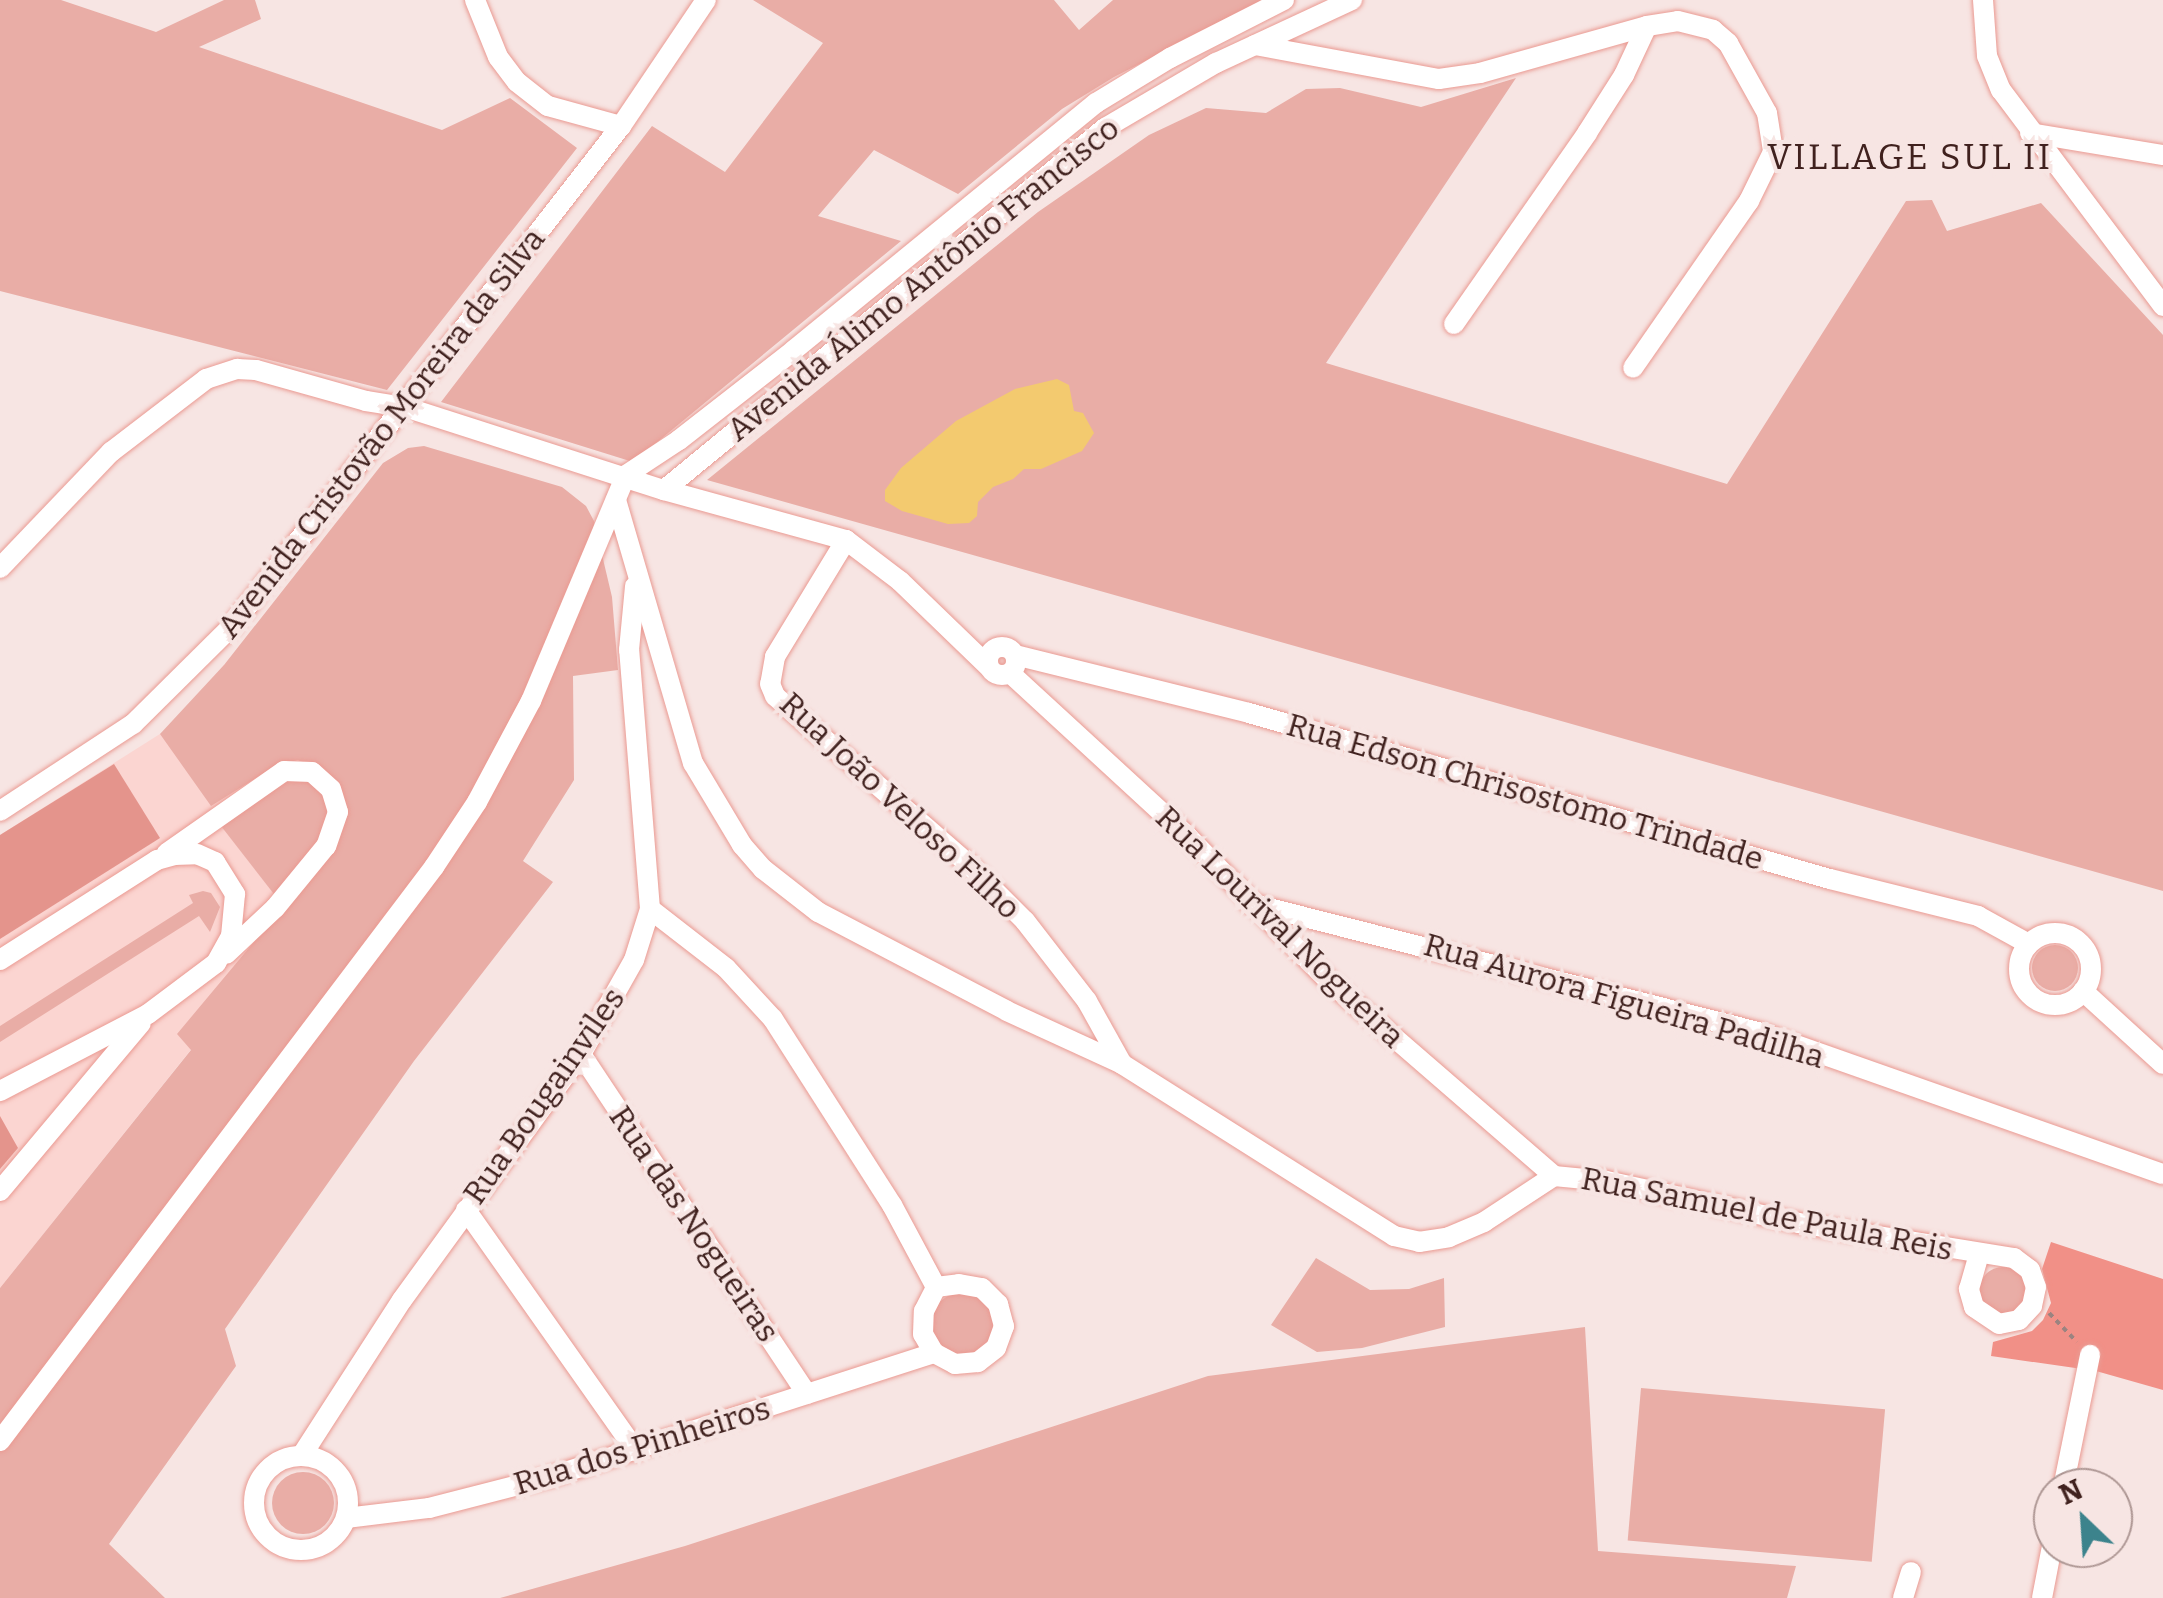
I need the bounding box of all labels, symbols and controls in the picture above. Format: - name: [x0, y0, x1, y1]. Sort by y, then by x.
- street label: Avenida Álimo Antônio Francisco: [719, 109, 1127, 449]
- district label: VILLAGE SUL II: [1767, 136, 2053, 178]
- street label: Avenida Cristovão Moreira da Silva: [209, 221, 553, 645]
- street label: Rua João Veloso Filho: [772, 685, 1028, 927]
- street label: Rua Edson Chrisostomo Trindade: [1282, 705, 1768, 879]
- street label: Rua Lourival Nogueira: [1148, 798, 1412, 1056]
- street label: Rua Aurora Figueira Padilha: [1420, 925, 1828, 1077]
- street label: Rua Bougainviles: [455, 981, 633, 1211]
- street label: Rua das Nogueiras: [601, 1099, 787, 1349]
- street label: Rua Samuel de Paula Reis: [1578, 1159, 1956, 1269]
- street label: Rua dos Pinheiros: [509, 1389, 775, 1503]
- north arrow: [2033, 1468, 2133, 1568]
- text: N: [2054, 1473, 2088, 1512]

